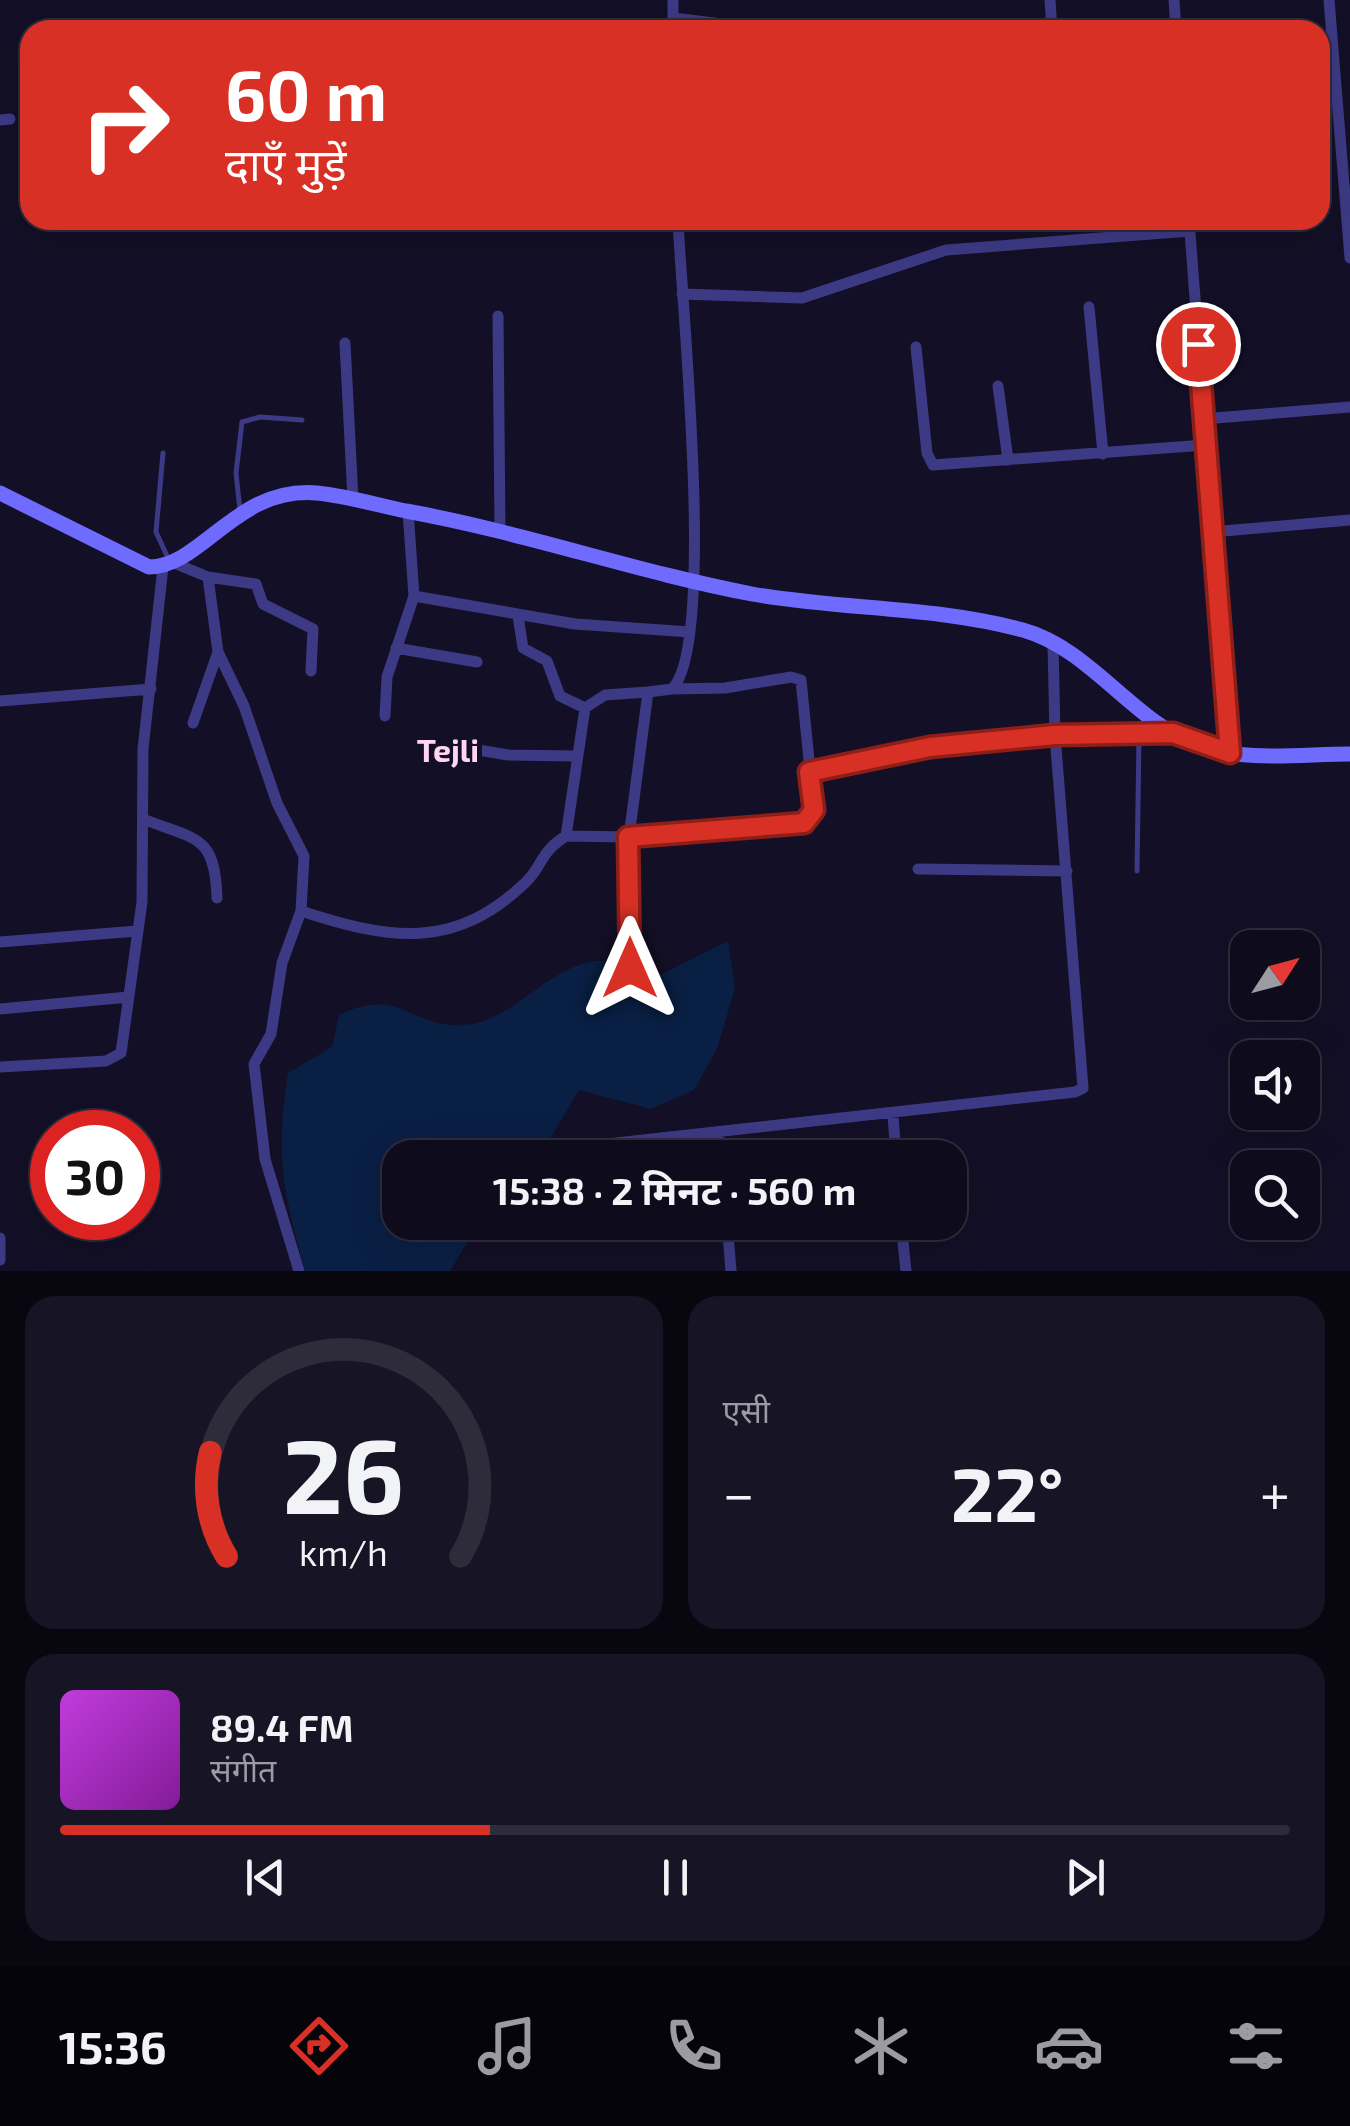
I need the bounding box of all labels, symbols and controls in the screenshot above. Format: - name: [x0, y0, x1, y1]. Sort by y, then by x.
- text: 60 m: [225, 51, 387, 135]
- icon: right: [60, 60, 190, 190]
- text: दाएँ मुड़ें: [225, 136, 346, 190]
- pin: [1156, 302, 1241, 387]
- icon: arrive: [1171, 317, 1226, 372]
- district label: Tejli: [417, 730, 479, 768]
- position arrow: [578, 916, 682, 1020]
- north arrow: [1230, 930, 1320, 1020]
- map controls: [1230, 930, 1320, 1240]
- button: sound: [1230, 1040, 1320, 1130]
- speed limit sign: 30: [30, 1110, 160, 1240]
- button: search: [1230, 1150, 1320, 1240]
- text: 15:38 · 2 मिनट · 560 m: [493, 1167, 856, 1213]
- text: एसी: [723, 1391, 770, 1429]
- text: 26: [283, 1410, 405, 1535]
- text: 22°: [951, 1447, 1064, 1537]
- text: −: [723, 1459, 755, 1525]
- text: +: [1260, 1459, 1290, 1525]
- text: km/h: [299, 1530, 388, 1573]
- text: 89.4 FM: [210, 1704, 354, 1750]
- text: संगीत: [210, 1750, 276, 1788]
- icon: previous: [238, 1850, 293, 1905]
- icon: pause: [648, 1850, 703, 1905]
- icon: next: [1058, 1850, 1113, 1905]
- icon: directions: [284, 2011, 354, 2081]
- icon: music: [472, 2011, 542, 2081]
- icon: phone: [659, 2011, 729, 2081]
- icon: climate: [846, 2011, 916, 2081]
- icon: car: [1034, 2011, 1104, 2081]
- icon: filters: [1221, 2011, 1291, 2081]
- text: 15:36: [59, 2019, 167, 2073]

